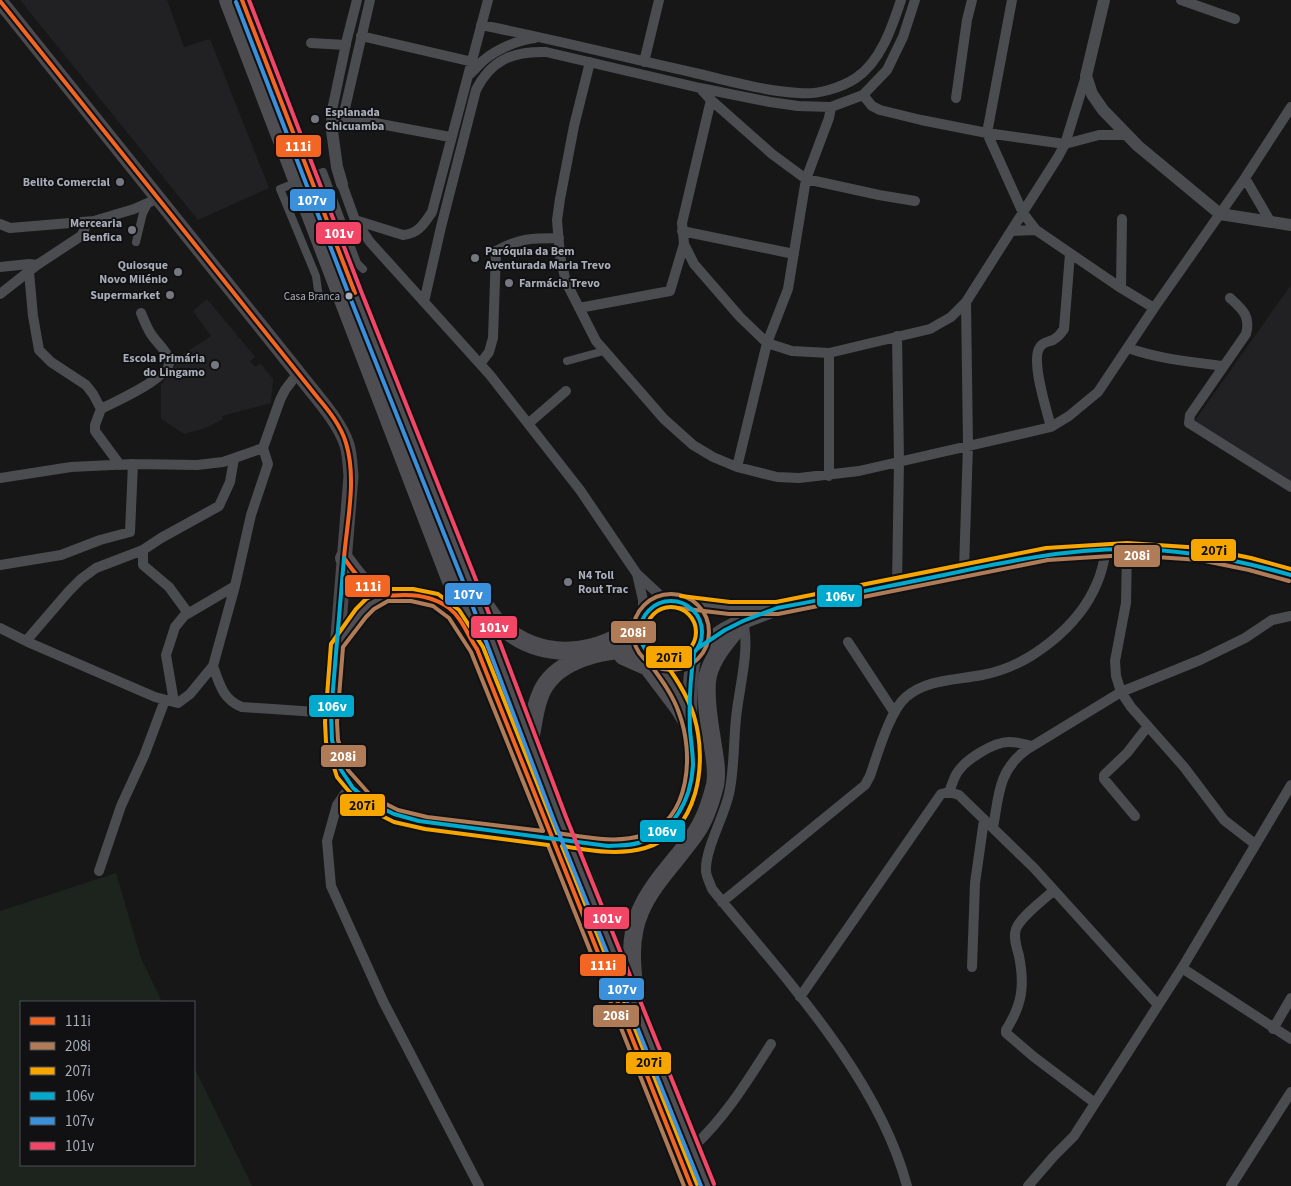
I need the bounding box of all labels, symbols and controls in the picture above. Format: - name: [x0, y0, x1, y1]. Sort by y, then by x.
- place label: Esplanada Chicuamba: [325, 104, 384, 135]
- marker: Esplanada Chicuamba: [309, 113, 321, 125]
- line badge: 111i: [275, 134, 322, 158]
- text: 111i: [285, 137, 311, 157]
- place label: Belito Comercial: [23, 174, 111, 191]
- marker: Belito Comercial: [114, 176, 126, 188]
- line badge: 107v: [289, 188, 336, 212]
- text: 107v: [297, 191, 327, 211]
- place label: Mercearia Benfica: [70, 215, 122, 246]
- line badge: 101v: [315, 221, 362, 245]
- marker: Mercearia Benfica: [126, 224, 138, 236]
- text: 101v: [324, 224, 354, 244]
- place label: Paróquia da Bem Aventurada Maria Trevo: [484, 243, 611, 274]
- marker: Paróquia da Bem Aventurada Maria Trevo: [469, 252, 481, 264]
- place label: Quiosque Novo Milénio: [99, 257, 168, 288]
- marker: Quiosque Novo Milénio: [172, 266, 184, 278]
- place label: Farmácia Trevo: [519, 275, 600, 292]
- marker: Farmácia Trevo: [503, 277, 515, 289]
- place label: Supermarket: [90, 287, 160, 304]
- marker: Supermarket: [164, 289, 176, 301]
- place label: Casa Branca: [284, 289, 340, 304]
- marker: Casa Branca: [344, 291, 354, 301]
- place label: Escola Primária do Lingamo: [123, 350, 205, 381]
- marker: Escola Primária do Lingamo: [209, 359, 221, 371]
- line badge: 207i: [1190, 538, 1237, 562]
- text: 207i: [1201, 541, 1227, 561]
- line badge: 208i: [1113, 544, 1161, 568]
- text: 208i: [1124, 546, 1150, 566]
- place label: N4 Toll Rout Trac: [578, 567, 629, 598]
- line badge: 111i: [344, 574, 391, 598]
- marker: N4 Toll Rout Trac: [562, 576, 574, 588]
- text: 111i: [355, 577, 381, 597]
- line badge: 107v: [444, 582, 492, 606]
- line badge: 106v: [816, 584, 863, 608]
- text: 107v: [453, 585, 483, 605]
- text: 106v: [825, 587, 855, 607]
- line badge: 101v: [470, 615, 518, 639]
- text: 101v: [479, 618, 509, 638]
- line badge: 208i: [610, 620, 657, 644]
- text: 208i: [620, 623, 646, 643]
- line badge: 207i: [645, 645, 693, 669]
- text: 207i: [656, 648, 682, 668]
- line badge: 106v: [308, 694, 355, 718]
- text: 106v: [317, 697, 347, 717]
- line badge: 208i: [320, 744, 367, 768]
- text: 208i: [330, 747, 356, 767]
- line badge: 207i: [339, 793, 386, 817]
- text: 207i: [349, 796, 375, 816]
- line badge: 106v: [639, 819, 686, 843]
- text: 106v: [647, 822, 677, 842]
- line badge: 101v: [583, 906, 630, 930]
- text: 101v: [592, 909, 622, 929]
- line badge: 111i: [579, 953, 627, 977]
- text: 111i: [590, 956, 616, 976]
- line badge: 107v: [598, 977, 645, 1001]
- text: 107v: [607, 980, 637, 1000]
- legend: [20, 1001, 195, 1166]
- line badge: 208i: [592, 1004, 640, 1028]
- text: 208i: [603, 1006, 629, 1026]
- text: 111i: [65, 1011, 91, 1032]
- text: 208i: [65, 1036, 91, 1057]
- line badge: 207i: [625, 1051, 672, 1075]
- text: 207i: [636, 1053, 662, 1073]
- text: 207i: [65, 1061, 91, 1082]
- text: 106v: [65, 1086, 94, 1107]
- text: 107v: [65, 1111, 94, 1132]
- text: 101v: [65, 1136, 94, 1157]

